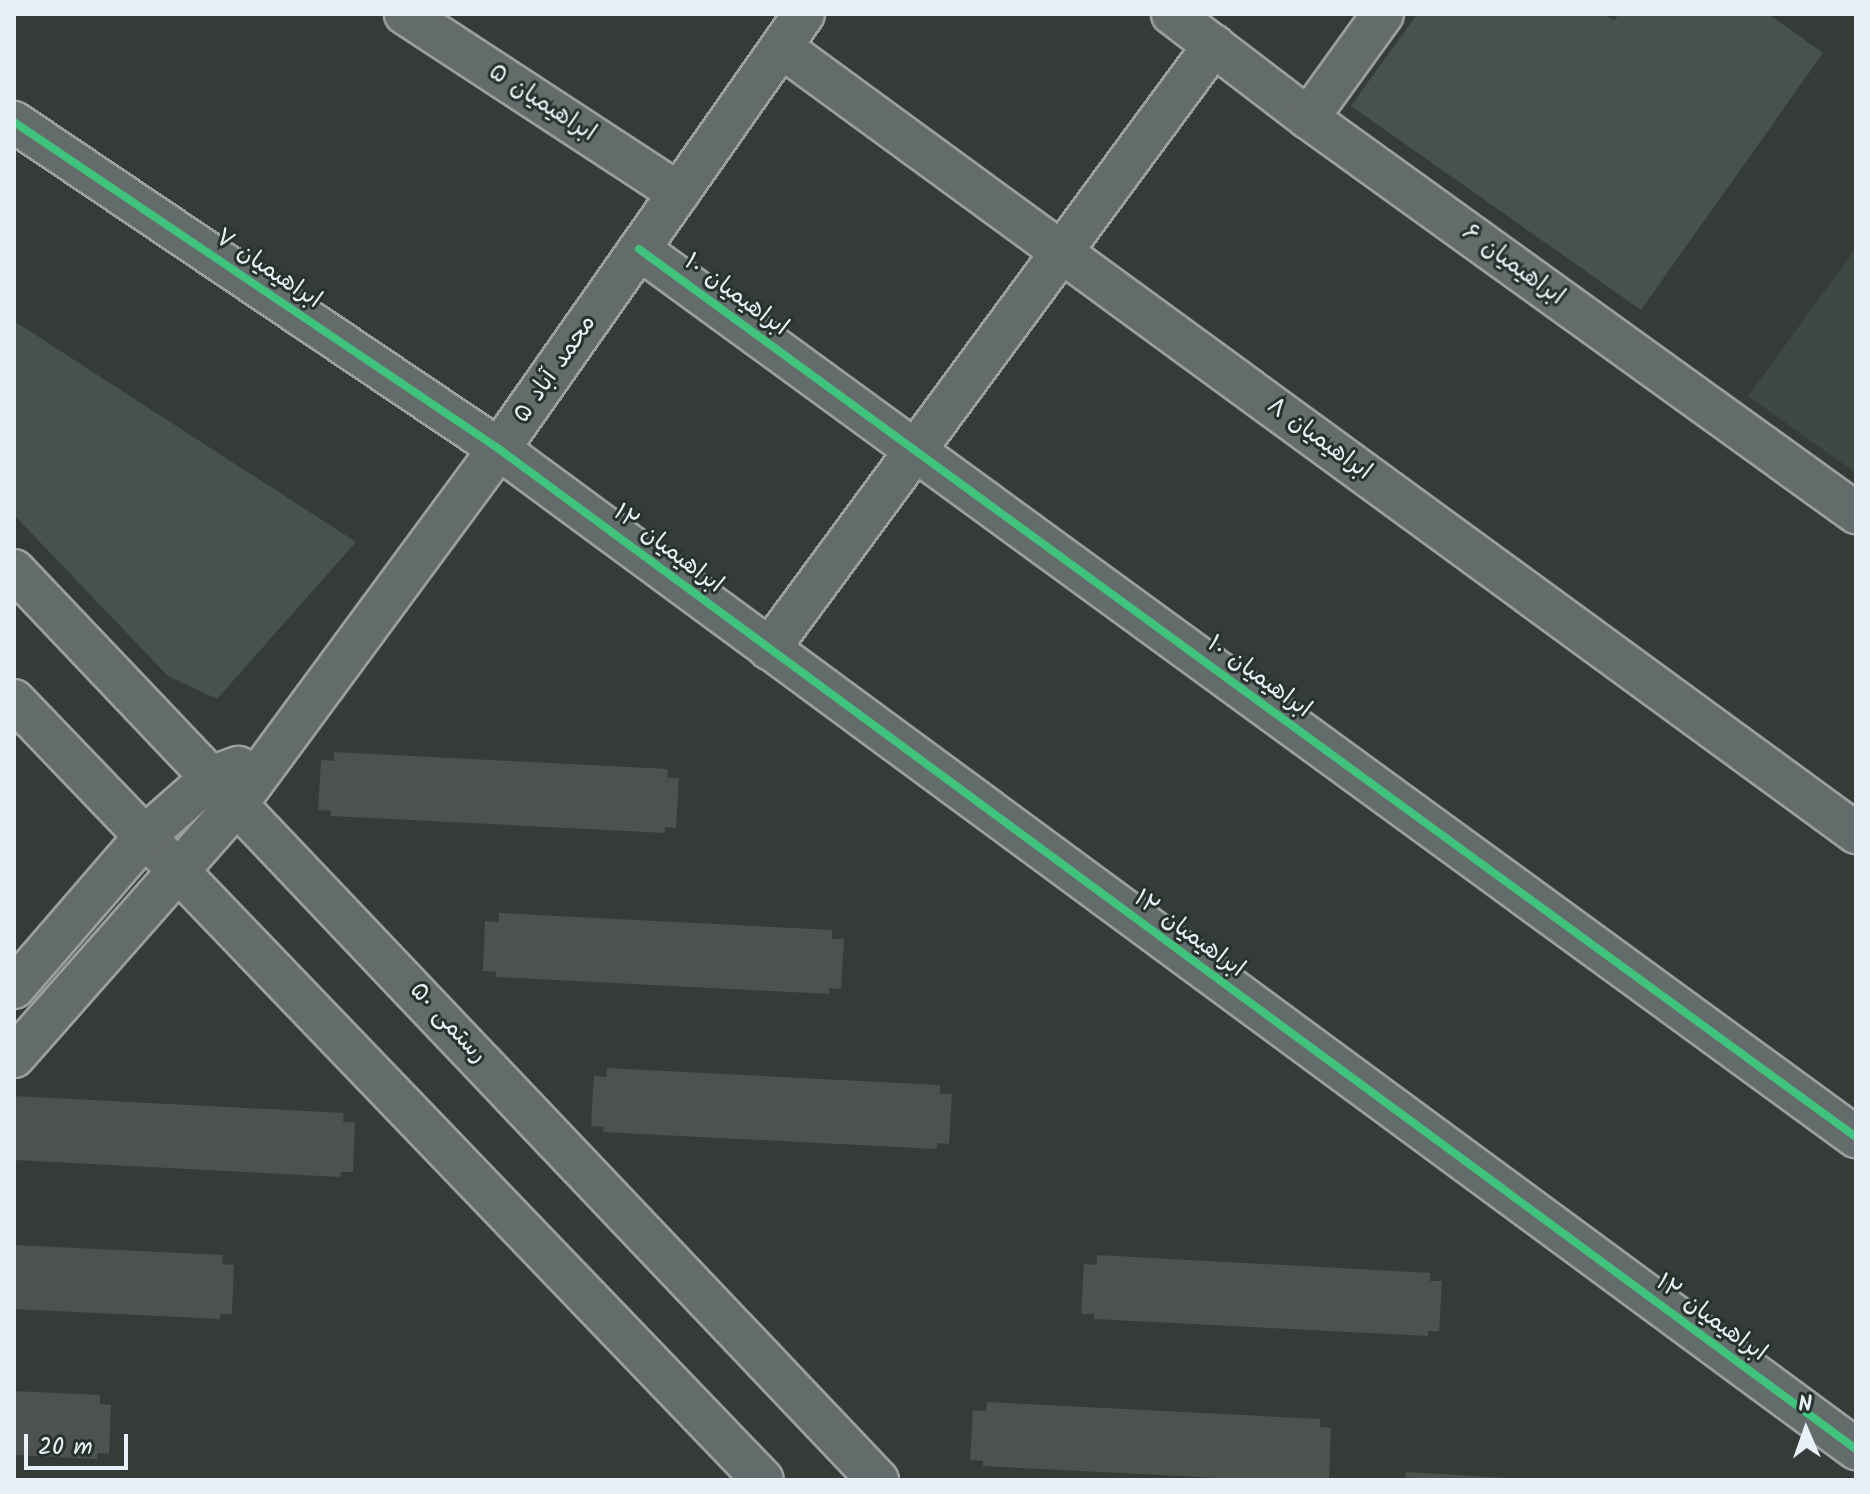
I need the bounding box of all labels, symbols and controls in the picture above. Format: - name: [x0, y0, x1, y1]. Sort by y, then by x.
- street label: ابراهیمیان ۵: [483, 58, 601, 148]
- street label: ابراهیمیان ۶: [1456, 218, 1570, 312]
- street label: ابراهیمیان ۷: [209, 223, 327, 315]
- street label: ابراهیمیان ۱۰: [678, 248, 794, 342]
- street label: محمد آباد ۵: [507, 310, 603, 428]
- street label: ابراهیمیان ۸: [1261, 391, 1377, 487]
- street label: ابراهیمیان ۱۲: [607, 498, 729, 600]
- street label: ابراهیمیان ۱۰: [1201, 630, 1317, 724]
- street label: ابراهیمیان ۱۲: [1128, 884, 1250, 984]
- street label: رستمی ۵۰: [403, 976, 493, 1070]
- street label: ابراهیمیان ۱۲: [1650, 1268, 1772, 1368]
- text: N: [1798, 1388, 1813, 1423]
- north arrow: [1766, 1390, 1846, 1470]
- scale bar: [28, 1418, 132, 1468]
- text: 20 m: [38, 1428, 93, 1467]

